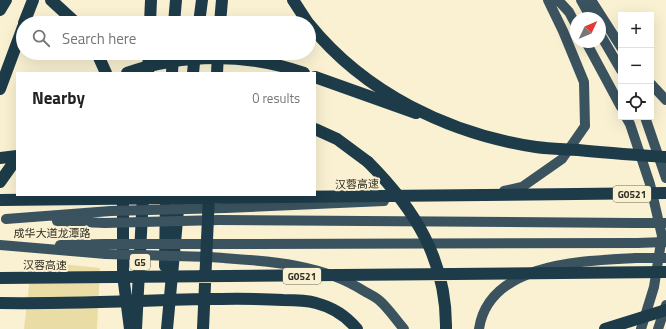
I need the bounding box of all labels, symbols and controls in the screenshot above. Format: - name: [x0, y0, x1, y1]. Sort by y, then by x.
- north arrow: [570, 12, 606, 48]
- map controls: [618, 12, 654, 120]
- button: +: [618, 12, 654, 48]
- search box: [16, 16, 316, 60]
- icon: search: [30, 27, 52, 49]
- text: Search here: [62, 27, 136, 50]
- button: −: [618, 48, 654, 84]
- button: locate: [618, 84, 654, 120]
- text: Nearby: [32, 85, 85, 111]
- text: 0 results: [252, 88, 300, 108]
- street label: 汉蓉高速: [335, 176, 379, 192]
- road number: G0521: [613, 186, 651, 202]
- street label: 成华大道龙潭路: [14, 225, 91, 241]
- road number: G5: [130, 254, 150, 270]
- street label: 汉蓉高速: [23, 257, 67, 273]
- road number: G0521: [283, 268, 321, 284]

